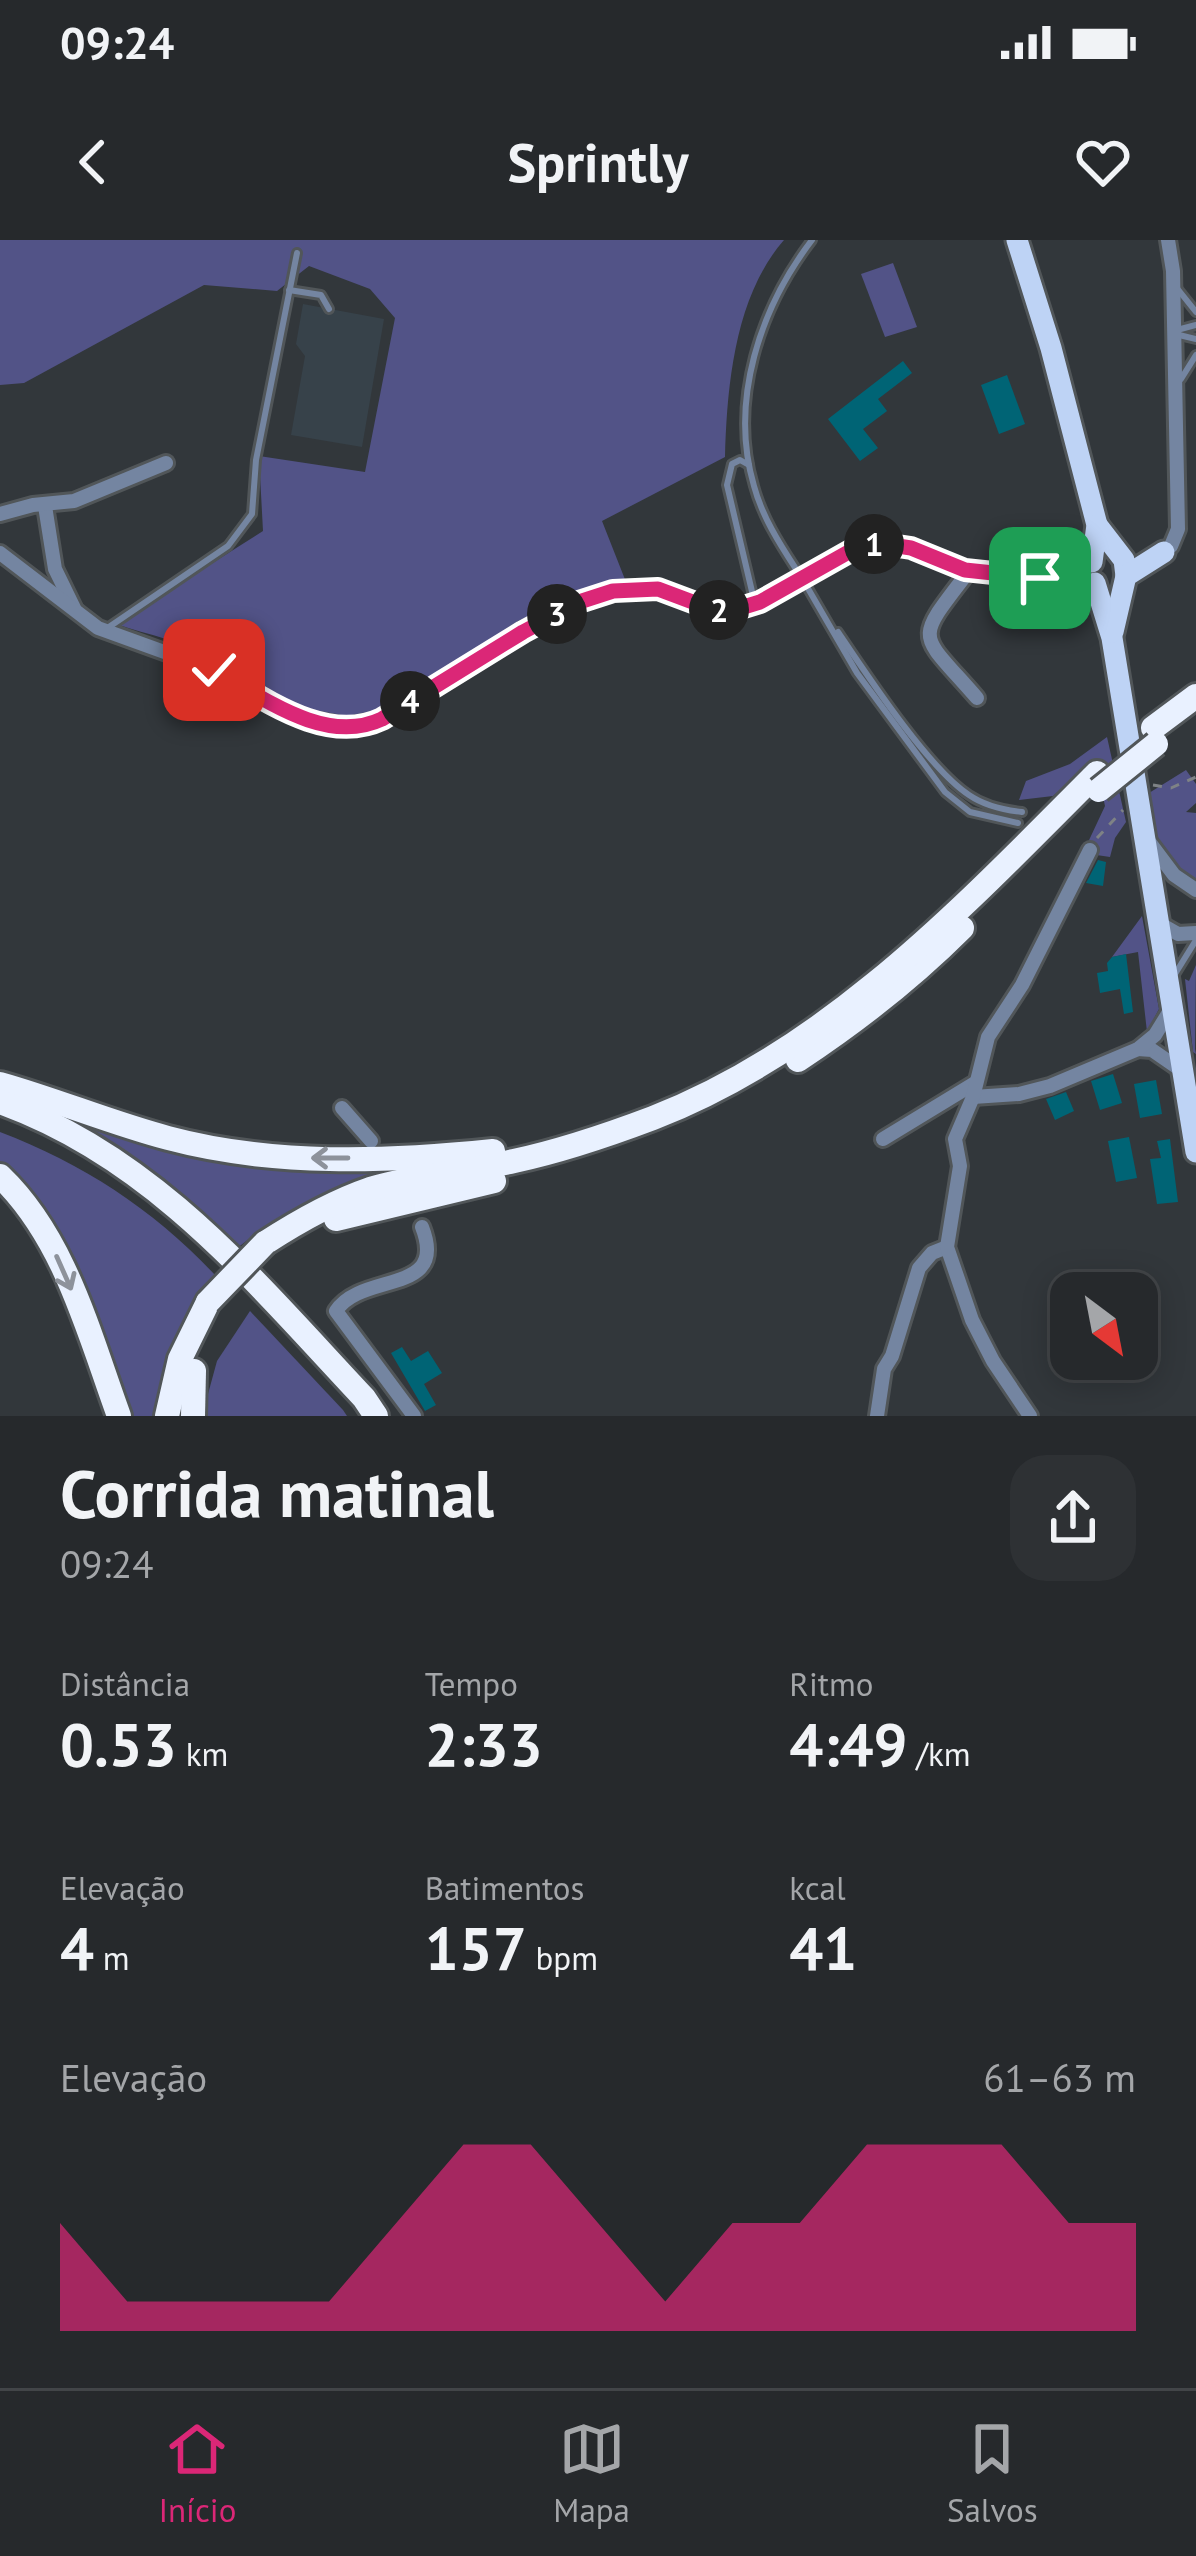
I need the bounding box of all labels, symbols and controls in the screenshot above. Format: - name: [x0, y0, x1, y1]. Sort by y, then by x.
- text: 09:24: [60, 13, 174, 71]
- text: Sprintly: [507, 127, 689, 197]
- icon: back: [60, 129, 126, 195]
- icon: heart: [1070, 129, 1136, 195]
- pin: 1: [844, 514, 904, 574]
- text: 1: [865, 522, 883, 565]
- pin: [989, 527, 1091, 629]
- icon: arrive: [1007, 545, 1073, 611]
- pin: 2: [689, 580, 749, 640]
- pin: 3: [527, 584, 587, 644]
- text: 2: [710, 588, 728, 631]
- text: 3: [548, 592, 566, 635]
- pin: [163, 619, 265, 721]
- icon: check: [181, 637, 247, 703]
- pin: 4: [380, 671, 440, 731]
- text: 4: [401, 679, 419, 722]
- one-way arrow: [311, 1147, 350, 1169]
- one-way arrow: [55, 1254, 77, 1290]
- north arrow: [1050, 1272, 1158, 1380]
- map controls: [1050, 1272, 1158, 1380]
- text: Corrida matinal: [60, 1450, 494, 1535]
- button: share: [1010, 1455, 1136, 1581]
- text: 09:24: [60, 1538, 154, 1589]
- text: Distância: [60, 1662, 190, 1705]
- text: Tempo: [425, 1662, 518, 1705]
- text: Ritmo: [789, 1662, 873, 1705]
- text: 0.53: [60, 1705, 177, 1783]
- text: 2:33: [425, 1705, 543, 1783]
- text: 4:49: [789, 1705, 908, 1783]
- text: km: [177, 1732, 228, 1775]
- text: /km: [908, 1732, 971, 1775]
- text: Elevação: [60, 1866, 185, 1909]
- text: Batimentos: [425, 1866, 584, 1909]
- text: kcal: [789, 1866, 846, 1909]
- text: 4: [60, 1909, 94, 1987]
- text: 157: [425, 1909, 527, 1987]
- text: 41: [789, 1909, 857, 1987]
- text: m: [94, 1936, 130, 1979]
- text: bpm: [527, 1936, 598, 1979]
- text: Elevação: [60, 2052, 207, 2103]
- text: 61–63 m: [983, 2052, 1136, 2103]
- tab: Início: [158, 2416, 236, 2531]
- tab: Mapa: [553, 2416, 630, 2531]
- tab: Salvos: [947, 2416, 1038, 2531]

